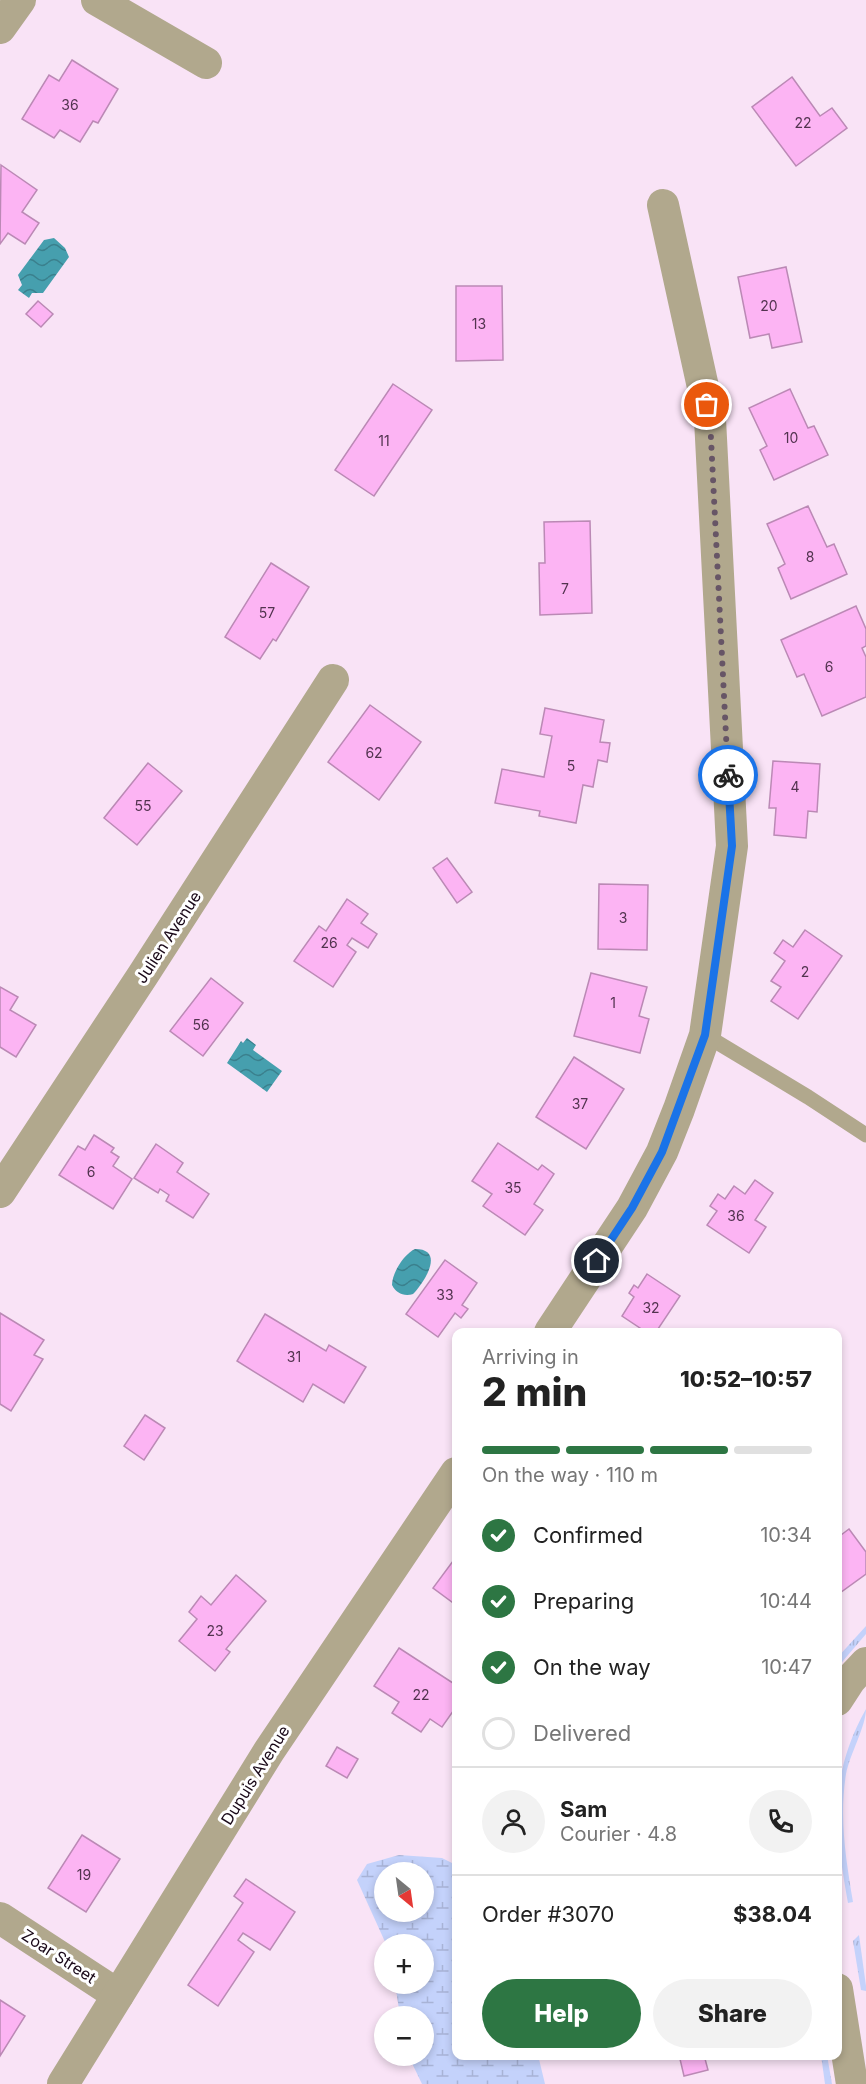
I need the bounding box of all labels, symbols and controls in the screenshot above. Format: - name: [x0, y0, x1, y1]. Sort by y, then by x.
- house number: 36: [61, 96, 79, 113]
- house number: 22: [794, 114, 812, 131]
- house number: 20: [760, 297, 778, 314]
- house number: 13: [472, 315, 486, 332]
- pin: [681, 379, 732, 430]
- icon: bag: [690, 388, 723, 421]
- house number: 10: [784, 429, 798, 446]
- house number: 11: [378, 432, 390, 449]
- house number: 8: [806, 548, 814, 565]
- house number: 7: [561, 580, 569, 597]
- house number: 57: [259, 604, 275, 621]
- house number: 6: [825, 658, 833, 675]
- house number: 62: [365, 744, 383, 761]
- courier: [698, 745, 758, 805]
- house number: 5: [567, 757, 575, 774]
- icon: bike: [712, 759, 745, 792]
- house number: 4: [790, 778, 800, 795]
- house number: 55: [134, 797, 152, 814]
- street label: Julien Avenue: [131, 887, 205, 987]
- house number: 3: [619, 909, 627, 926]
- house number: 26: [320, 934, 338, 951]
- house number: 2: [801, 963, 809, 980]
- house number: 1: [610, 994, 616, 1011]
- house number: 56: [192, 1016, 210, 1033]
- house number: 37: [572, 1095, 588, 1112]
- house number: 6: [87, 1163, 95, 1180]
- house number: 35: [504, 1179, 522, 1196]
- house number: 36: [727, 1207, 745, 1224]
- pin: [571, 1235, 622, 1286]
- icon: home: [580, 1244, 613, 1277]
- house number: 33: [436, 1286, 454, 1303]
- house number: 32: [642, 1299, 660, 1316]
- text: Arriving in: [482, 1345, 579, 1369]
- house number: 31: [287, 1348, 301, 1365]
- text: 10:52–10:57: [680, 1366, 812, 1392]
- text: 2 min: [482, 1368, 587, 1415]
- text: On the way · 110 m: [482, 1463, 658, 1487]
- icon: check: [482, 1519, 515, 1552]
- text: Confirmed: [533, 1522, 643, 1548]
- text: 10:34: [760, 1523, 812, 1547]
- icon: check: [482, 1585, 515, 1618]
- text: Preparing: [533, 1588, 634, 1614]
- text: 10:44: [760, 1589, 812, 1613]
- house number: 23: [206, 1622, 224, 1639]
- icon: check: [482, 1651, 515, 1684]
- text: On the way: [533, 1654, 651, 1680]
- text: 10:47: [761, 1655, 812, 1679]
- house number: 22: [412, 1686, 430, 1703]
- text: Delivered: [533, 1720, 631, 1746]
- street label: Dupuis Avenue: [217, 1722, 293, 1828]
- button: person: [482, 1790, 545, 1853]
- button: phone: [749, 1790, 812, 1853]
- text: Sam: [560, 1796, 607, 1822]
- text: Courier · 4.8: [560, 1822, 677, 1846]
- north arrow: [374, 1862, 434, 1922]
- map controls: [374, 1862, 434, 2066]
- house number: 19: [77, 1866, 91, 1883]
- text: Order #3070: [482, 1901, 614, 1927]
- text: $38.04: [733, 1901, 812, 1927]
- street label: Zoar Street: [18, 1925, 100, 1987]
- button: +: [374, 1934, 434, 1994]
- button: Help: [482, 1979, 641, 2048]
- button: Share: [653, 1979, 812, 2048]
- button: −: [374, 2006, 434, 2066]

